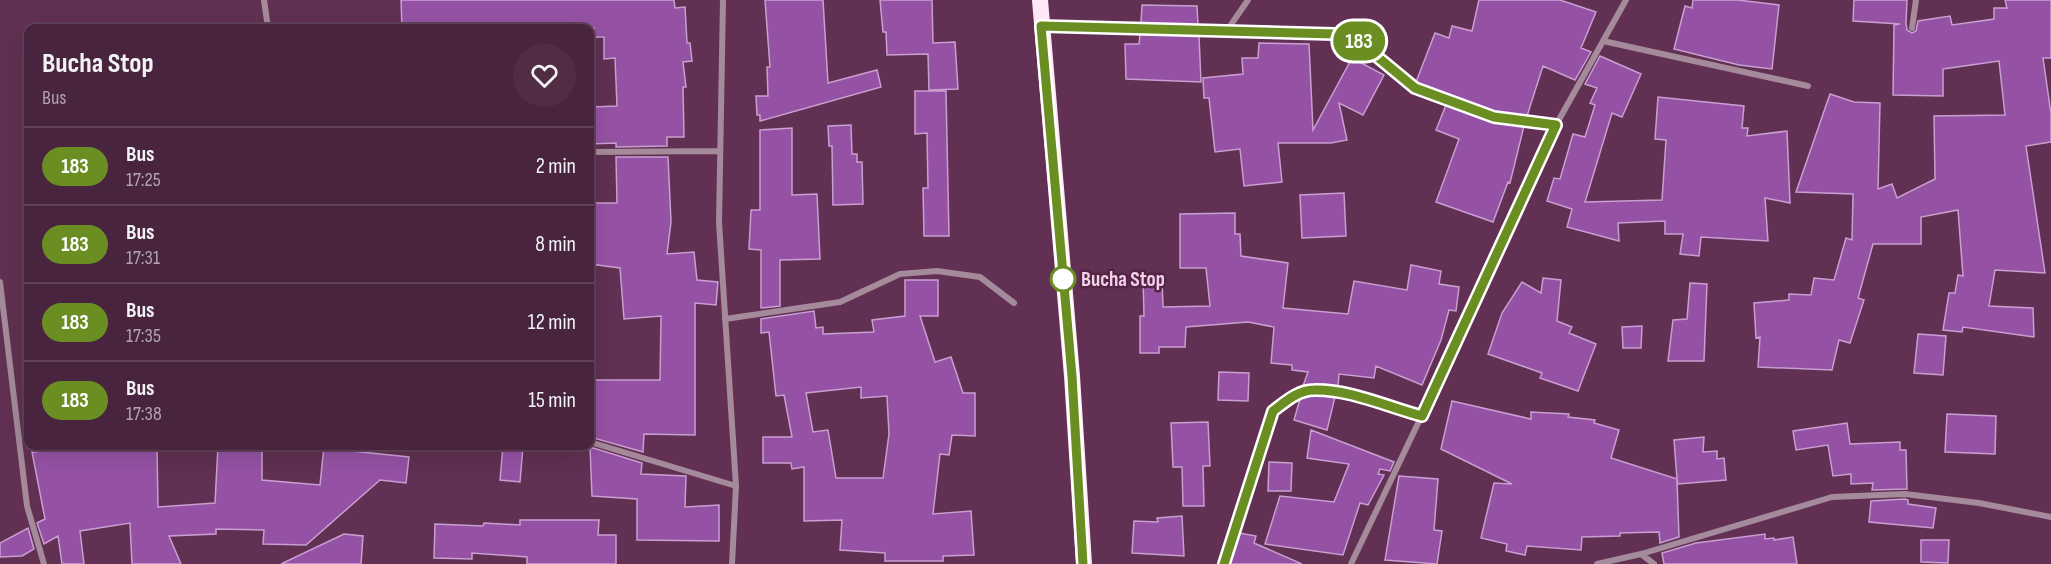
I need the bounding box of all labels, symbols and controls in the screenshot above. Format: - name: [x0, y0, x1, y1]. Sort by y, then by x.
- line badge: 183: [1324, 22, 1394, 60]
- text: 183: [1345, 29, 1373, 54]
- button: heart: [513, 44, 576, 107]
- text: Bucha Stop: [42, 47, 154, 80]
- text: Bus: [42, 86, 66, 110]
- text: Bus: [126, 141, 155, 168]
- text: 2 min: [536, 153, 576, 180]
- text: 183: [61, 154, 89, 179]
- text: 17:25: [126, 168, 161, 192]
- text: Bus: [126, 219, 155, 246]
- text: 8 min: [535, 231, 576, 258]
- text: 183: [61, 232, 89, 257]
- text: 17:31: [126, 246, 160, 270]
- marker: Bucha Stop: [1050, 266, 1076, 292]
- place label: Bucha Stop: [1081, 267, 1165, 292]
- text: Bus: [126, 297, 155, 324]
- text: 12 min: [528, 309, 576, 336]
- text: 183: [61, 310, 89, 335]
- text: 17:35: [126, 324, 161, 348]
- text: Bus: [126, 375, 155, 402]
- text: 15 min: [528, 387, 576, 414]
- text: 183: [61, 388, 89, 413]
- text: 17:38: [126, 402, 162, 426]

